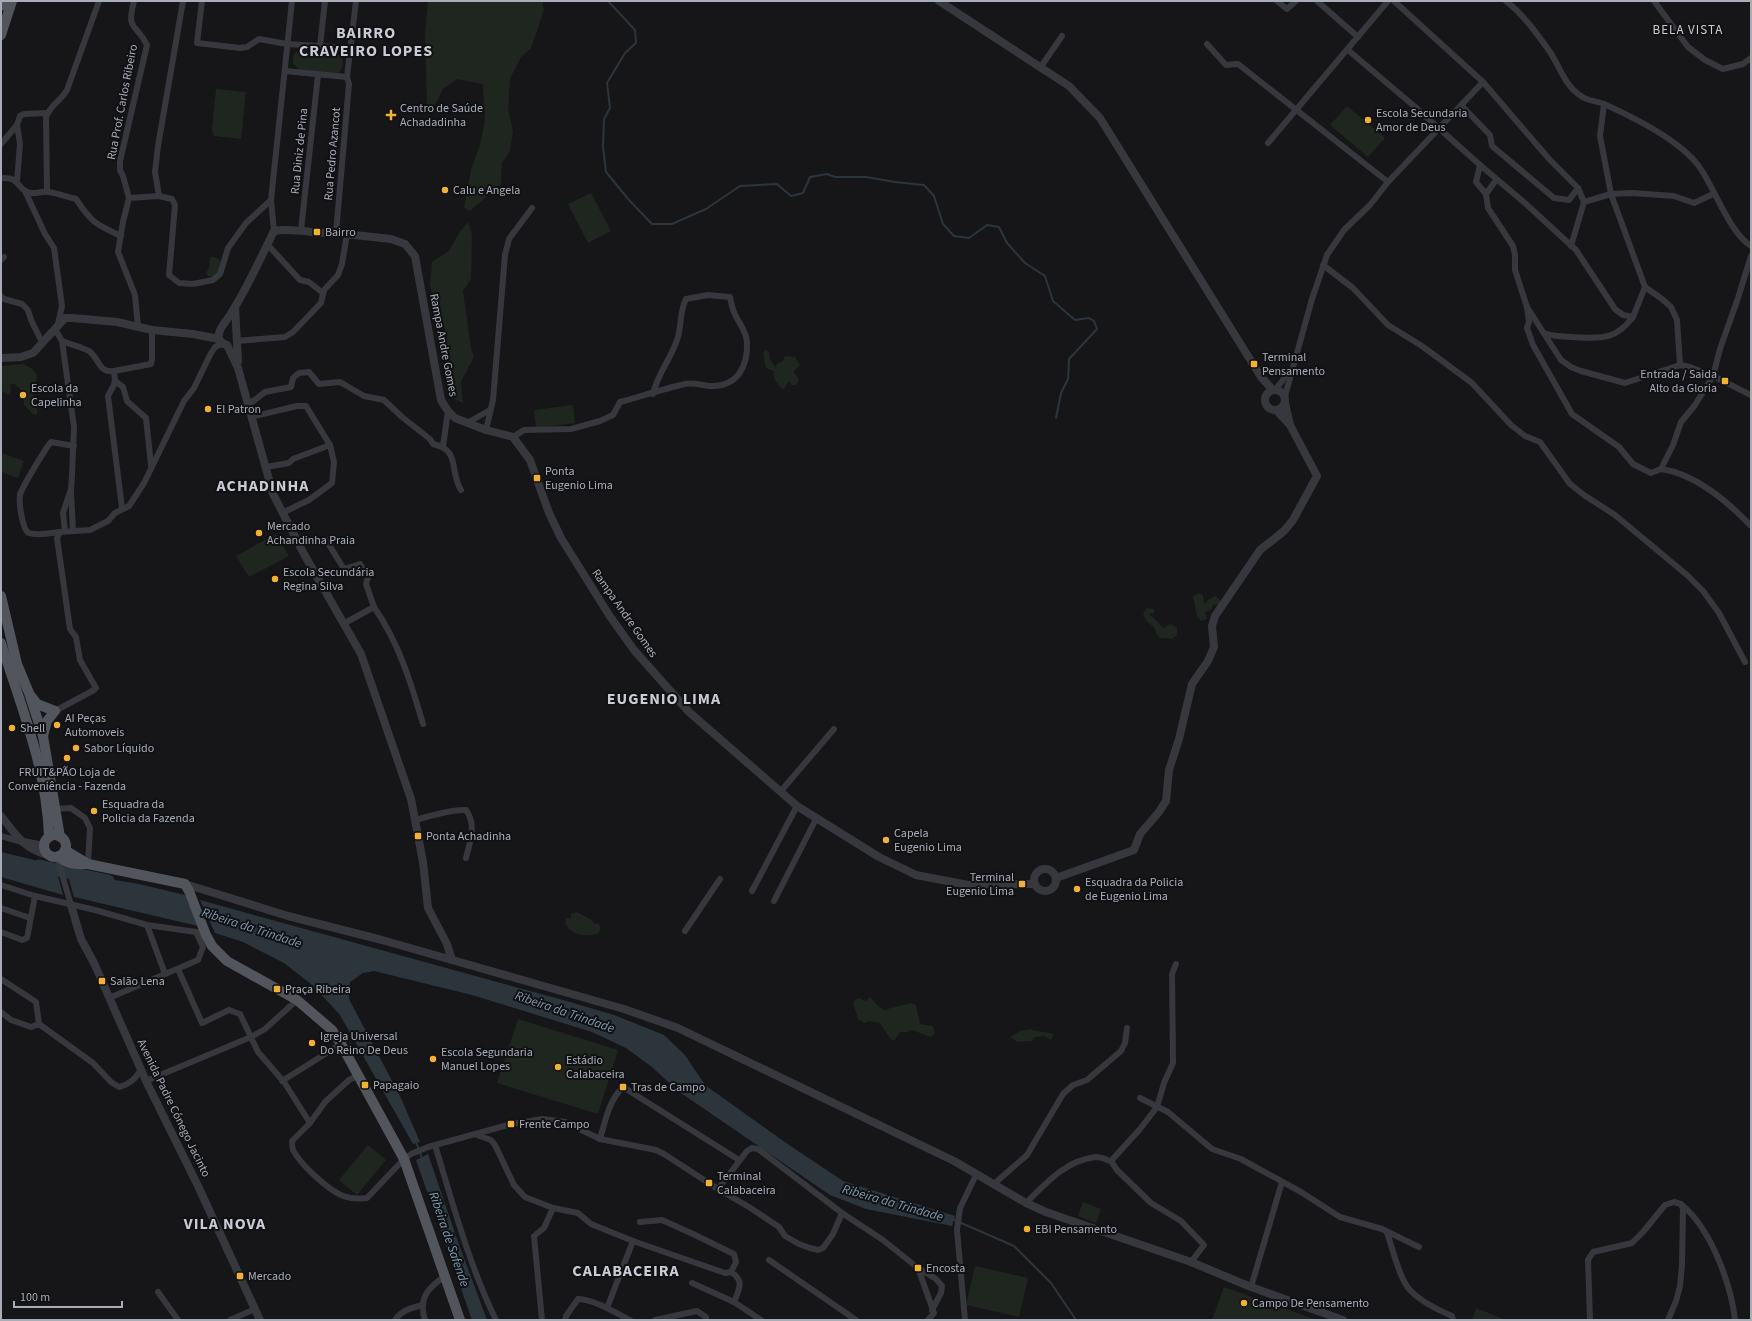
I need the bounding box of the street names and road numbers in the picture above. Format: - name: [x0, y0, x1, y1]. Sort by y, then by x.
- street label: Rua Prof. Carlos Ribeiro: [103, 43, 142, 161]
- street label: Rua Diniz de Pina: [287, 107, 312, 195]
- street label: Rua Pedro Azancot: [320, 107, 345, 201]
- street label: Rampa Andre Gomes: [425, 292, 462, 398]
- street label: Rampa Andre Gomes: [588, 566, 662, 661]
- street label: Avenida Padre Cónego Jacinto: [133, 1036, 214, 1180]

